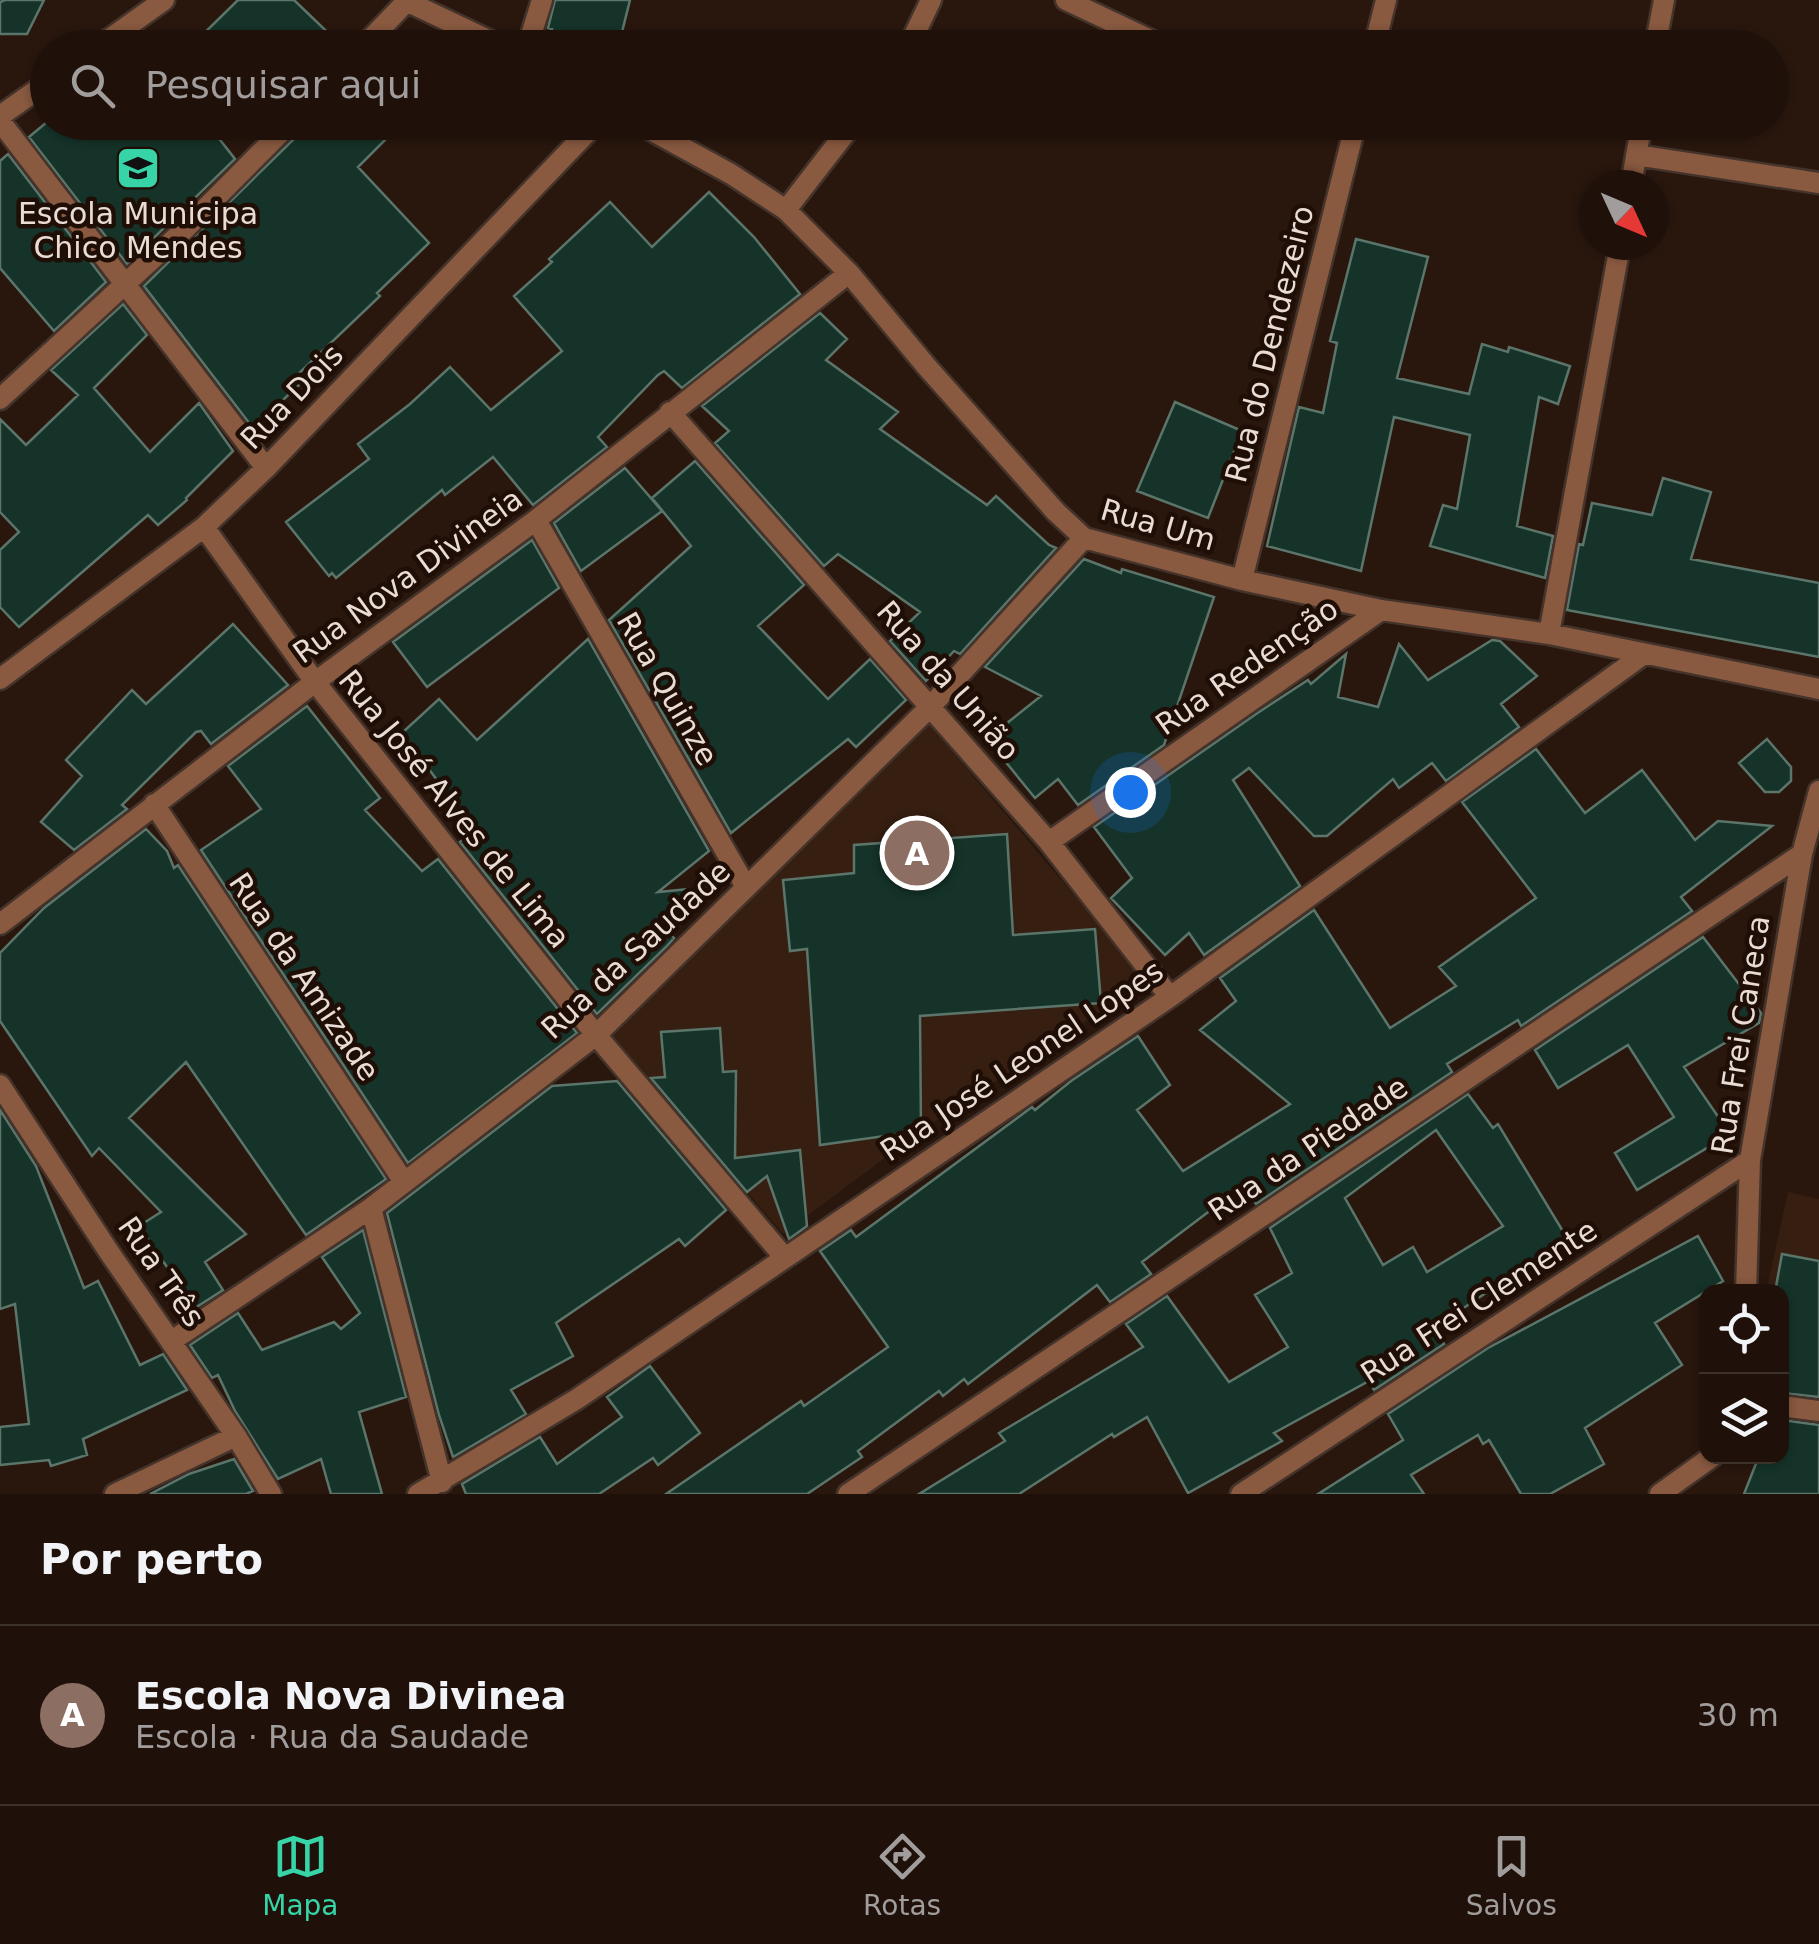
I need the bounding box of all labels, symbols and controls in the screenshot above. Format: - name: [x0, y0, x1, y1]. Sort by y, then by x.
- search box: [30, 30, 1789, 140]
- icon: search: [65, 58, 120, 113]
- text: Pesquisar aqui: [145, 63, 421, 107]
- school or university icon: Escola Municipa Chico Mendes: [115, 145, 161, 191]
- north arrow: [1579, 170, 1669, 260]
- place label: Escola Municipa Chico Mendes: [18, 196, 258, 265]
- street label: Rua do Dendezeiro: [1218, 202, 1321, 486]
- street label: Rua Dois: [233, 337, 350, 456]
- street label: Rua Nova Divineia: [286, 481, 529, 670]
- street label: Rua Um: [1097, 491, 1219, 558]
- street label: Rua Redenção: [1149, 591, 1344, 742]
- street label: Rua da União: [870, 594, 1027, 767]
- street label: Rua Quinze: [610, 606, 725, 771]
- street label: Rua José Alves de Lima: [332, 663, 577, 955]
- your location: [1105, 767, 1156, 818]
- pin: A: [884, 816, 950, 890]
- street label: Rua da Saudade: [534, 853, 737, 1046]
- street label: Rua da Amizade: [222, 866, 387, 1087]
- street label: Rua Frei Caneca: [1704, 913, 1777, 1157]
- street label: Rua José Leonel Lopes: [874, 953, 1170, 1168]
- street label: Rua da Piedade: [1202, 1069, 1414, 1228]
- street label: Rua Três: [111, 1210, 212, 1333]
- street label: Rua Frei Clemente: [1354, 1212, 1603, 1391]
- map controls: [1699, 1284, 1789, 1464]
- button: locate: [1699, 1284, 1789, 1374]
- button: layers: [1699, 1374, 1789, 1464]
- text: Por perto: [40, 1535, 263, 1584]
- text: Escola Nova Divinea: [135, 1674, 567, 1718]
- text: A: [60, 1696, 85, 1734]
- text: 30 m: [1697, 1696, 1779, 1734]
- text: Escola · Rua da Saudade: [135, 1718, 529, 1756]
- tab: Mapa: [262, 1829, 339, 1922]
- tab: Rotas: [863, 1829, 941, 1922]
- tab: Salvos: [1466, 1829, 1557, 1922]

